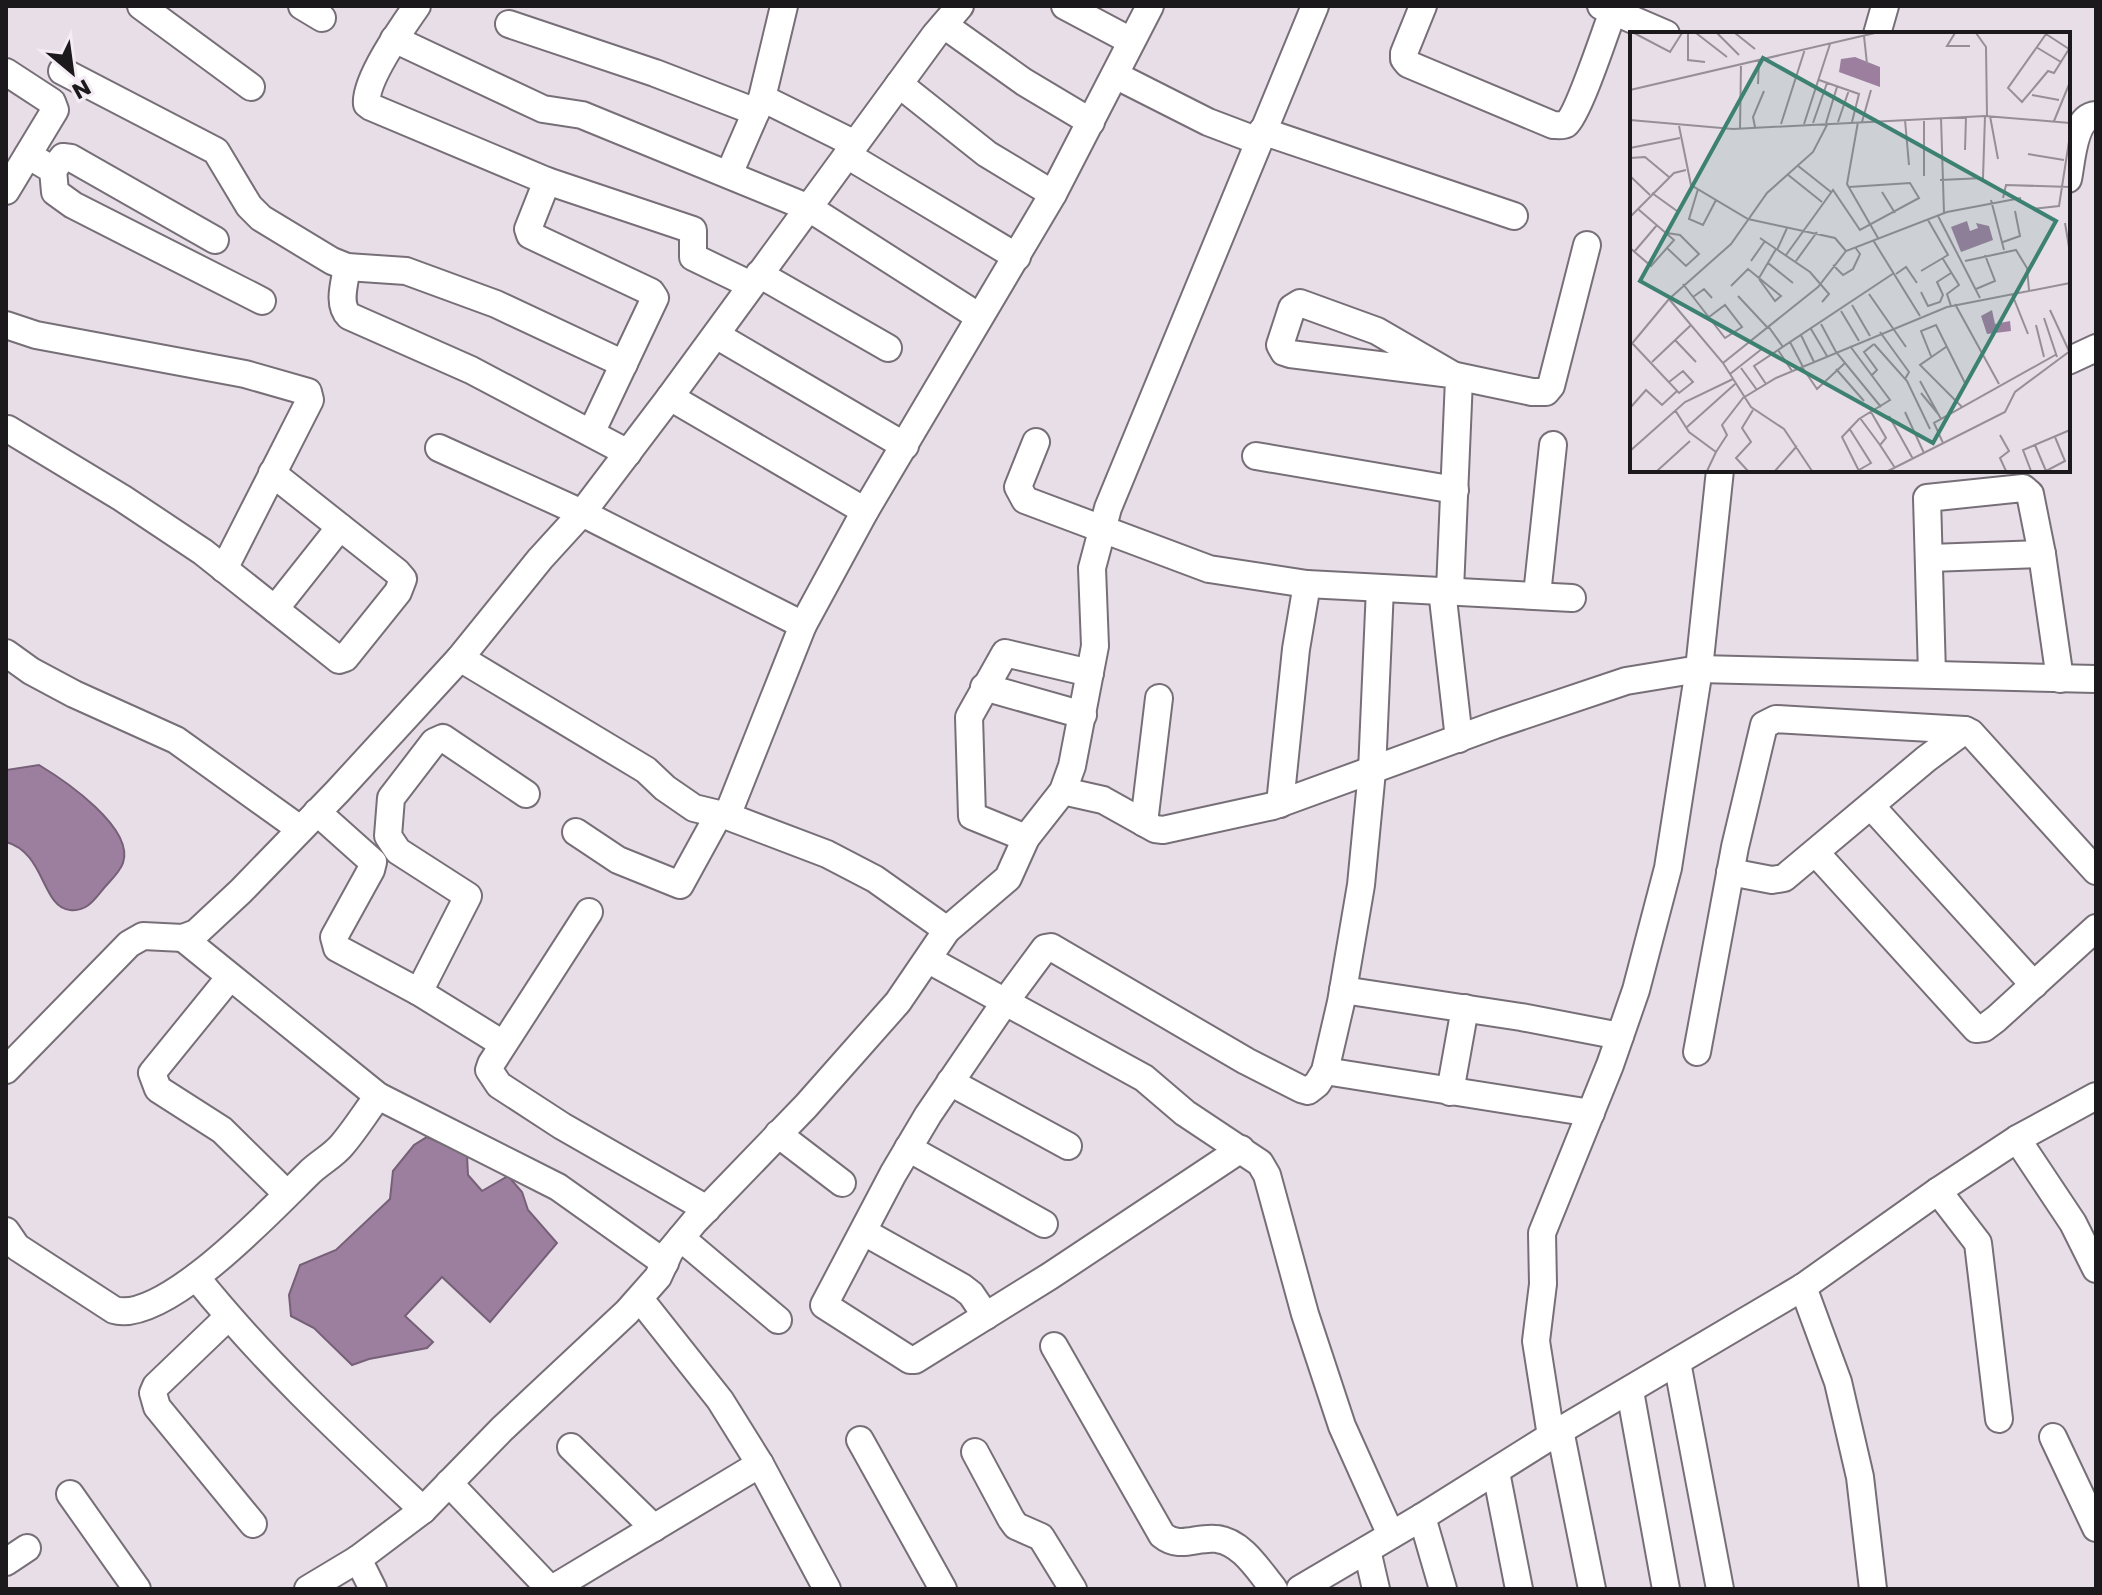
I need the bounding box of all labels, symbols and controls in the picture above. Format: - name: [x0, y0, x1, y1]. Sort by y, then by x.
- north arrow: [32, 32, 112, 112]
- inset map: [1630, 32, 2070, 472]
- text: N: [67, 71, 96, 107]

